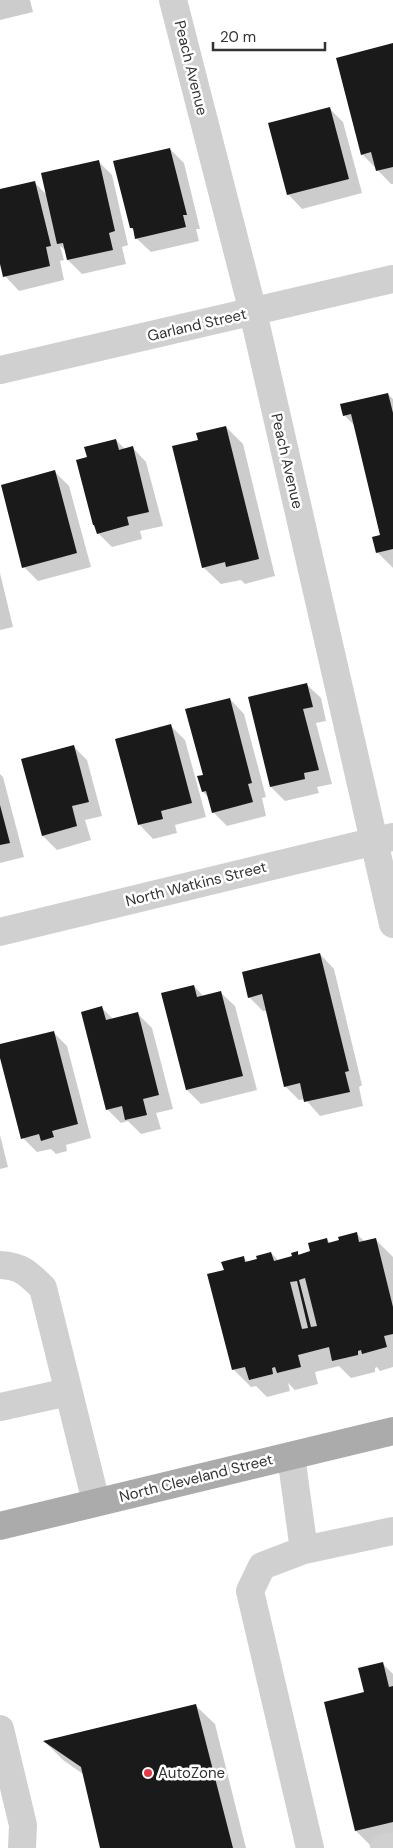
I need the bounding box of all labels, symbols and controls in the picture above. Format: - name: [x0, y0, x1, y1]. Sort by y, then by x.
- street label: Peach Avenue: [170, 18, 212, 118]
- scale bar: [213, 20, 326, 52]
- text: 20 m: [220, 27, 256, 47]
- street label: Garland Street: [145, 304, 249, 346]
- street label: Peach Avenue: [266, 411, 308, 511]
- street label: North Watkins Street: [123, 857, 269, 911]
- street label: North Cleveland Street: [117, 1449, 275, 1507]
- place label: AutoZone: [158, 1763, 225, 1783]
- marker: AutoZone: [142, 1767, 154, 1779]

